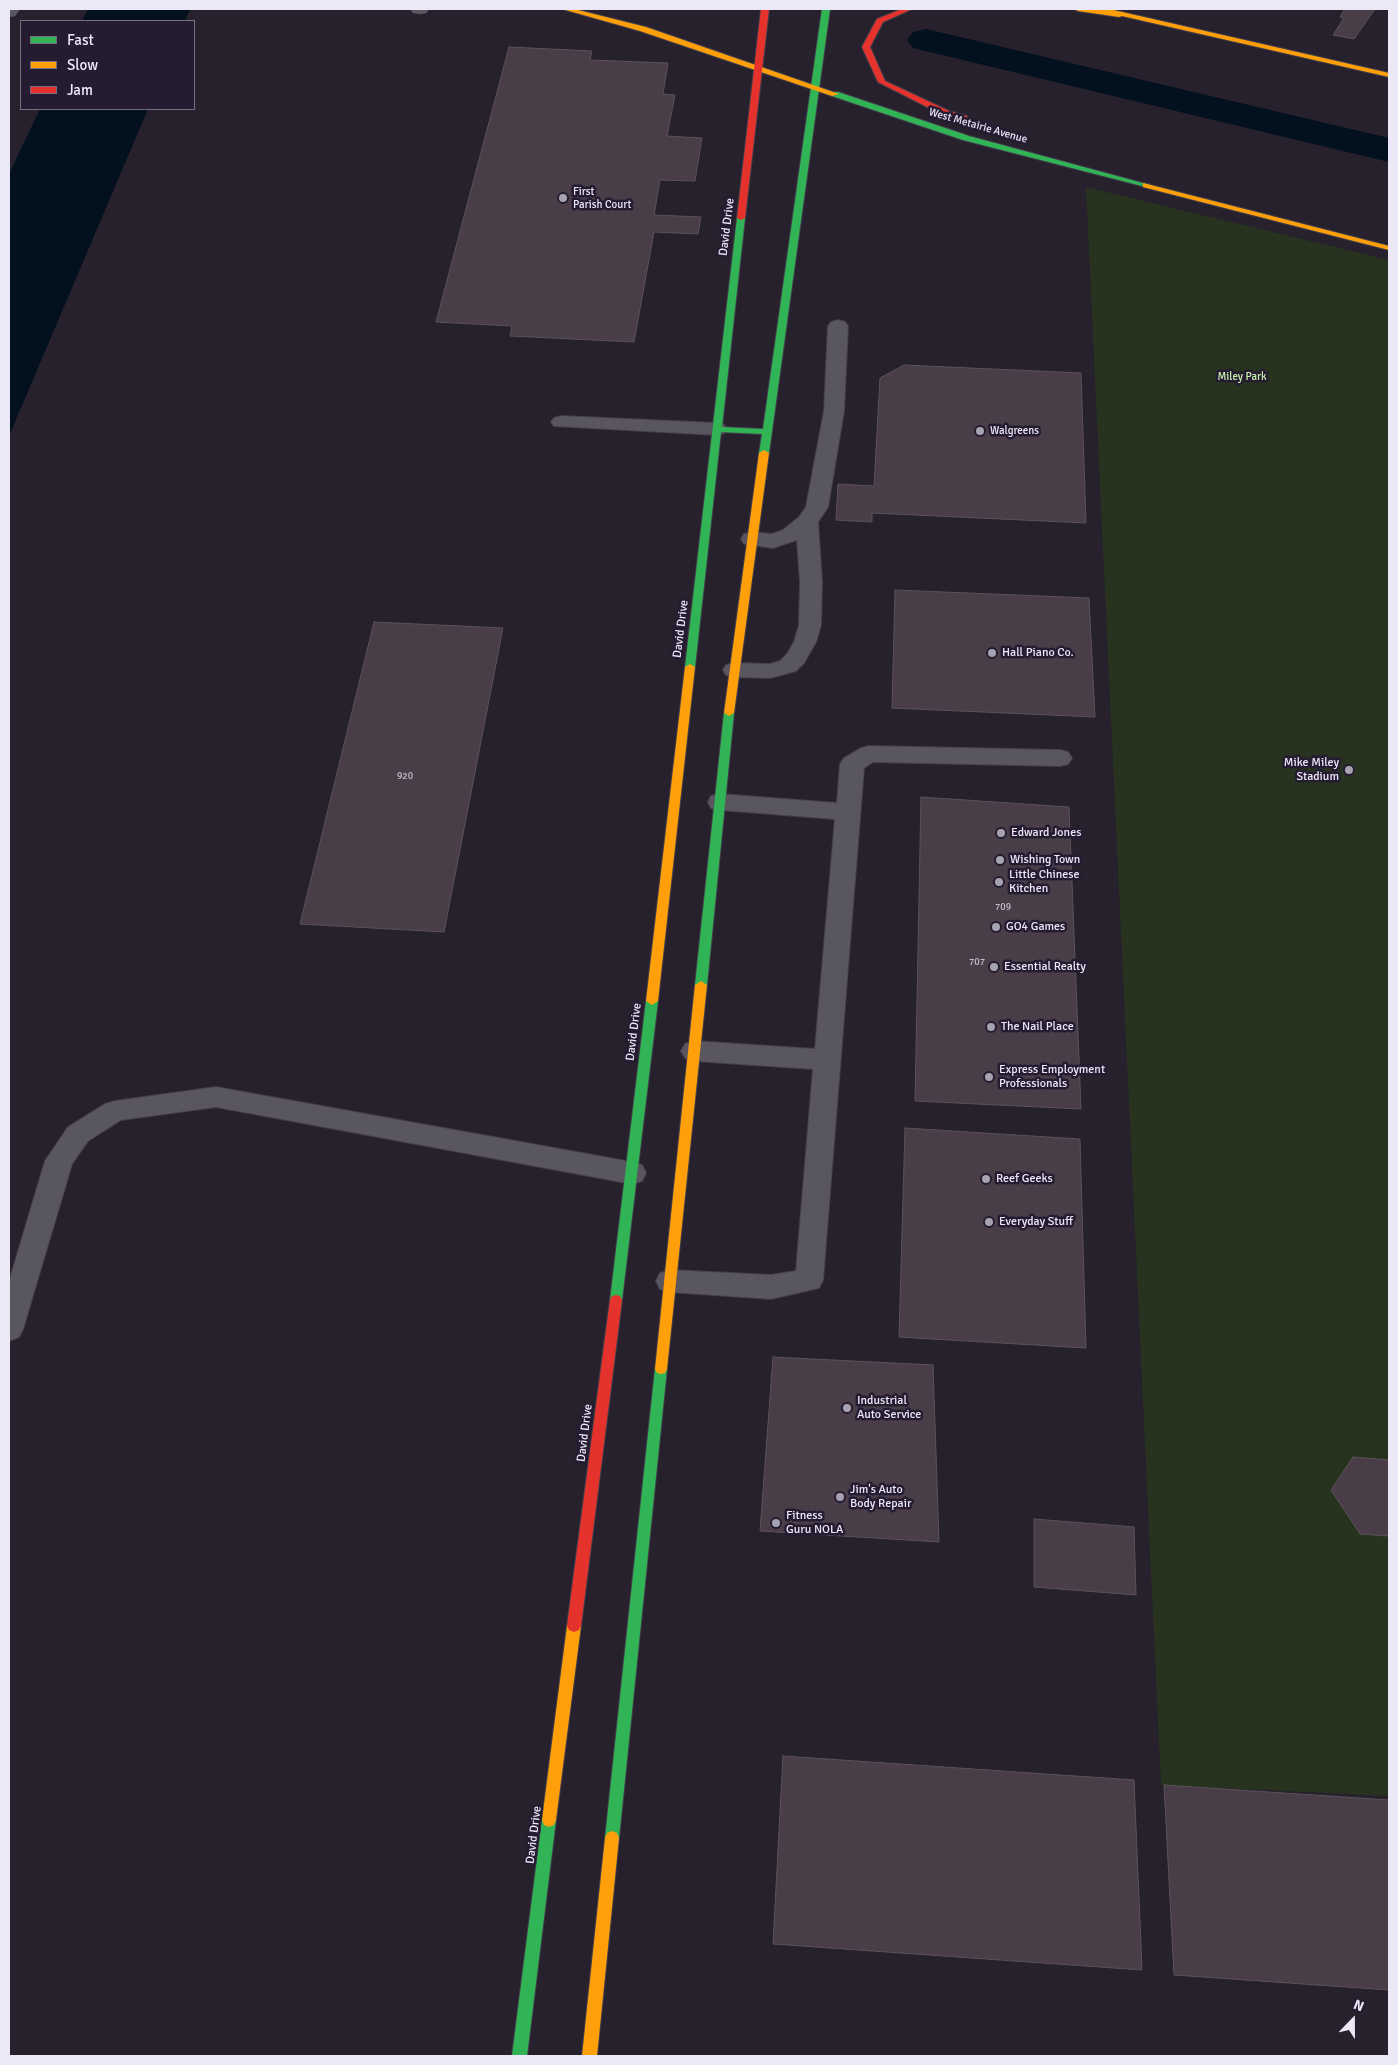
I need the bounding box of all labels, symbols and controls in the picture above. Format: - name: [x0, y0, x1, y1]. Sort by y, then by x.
- legend: [20, 20, 195, 110]
- text: Fast: [67, 31, 94, 49]
- text: Slow: [67, 56, 98, 74]
- text: Jam: [67, 81, 93, 99]
- street label: West Metairie Avenue: [927, 106, 1029, 146]
- place label: First Parish Court: [573, 185, 631, 211]
- marker: First Parish Court: [557, 192, 569, 204]
- street label: David Drive: [716, 197, 738, 257]
- park label: Miley Park: [1217, 370, 1267, 384]
- place label: Walgreens: [990, 424, 1039, 438]
- marker: Walgreens: [974, 425, 986, 437]
- street label: David Drive: [670, 599, 692, 659]
- place label: Hall Piano Co.: [1002, 646, 1074, 660]
- marker: Hall Piano Co.: [986, 647, 998, 659]
- place label: Mike Miley Stadium: [1284, 756, 1339, 784]
- marker: Mike Miley Stadium: [1343, 764, 1355, 776]
- house number: 920: [397, 770, 413, 782]
- place label: Edward Jones: [1011, 826, 1081, 840]
- marker: Edward Jones: [995, 827, 1007, 839]
- place label: Wishing Town: [1010, 853, 1080, 867]
- marker: Wishing Town: [994, 854, 1006, 866]
- place label: Little Chinese Kitchen: [1009, 868, 1080, 896]
- marker: Little Chinese Kitchen: [993, 876, 1005, 888]
- house number: 709: [995, 901, 1011, 913]
- place label: GO4 Games: [1006, 920, 1065, 934]
- marker: GO4 Games: [990, 921, 1002, 933]
- house number: 707: [969, 956, 985, 968]
- place label: Essential Realty: [1004, 960, 1086, 974]
- marker: Essential Realty: [988, 961, 1000, 973]
- street label: David Drive: [623, 1002, 645, 1062]
- place label: The Nail Place: [1001, 1020, 1074, 1034]
- marker: The Nail Place: [985, 1021, 997, 1033]
- place label: Express Employment Professionals: [999, 1063, 1105, 1091]
- marker: Express Employment Professionals: [983, 1071, 995, 1083]
- place label: Reef Geeks: [996, 1172, 1053, 1186]
- marker: Reef Geeks: [980, 1173, 992, 1185]
- place label: Everyday Stuff: [999, 1215, 1073, 1229]
- marker: Everyday Stuff: [983, 1216, 995, 1228]
- place label: Industrial Auto Service: [857, 1394, 921, 1422]
- marker: Industrial Auto Service: [841, 1402, 853, 1414]
- street label: David Drive: [574, 1403, 596, 1463]
- place label: Jim's Auto Body Repair: [850, 1483, 911, 1511]
- marker: Jim's Auto Body Repair: [834, 1491, 846, 1503]
- place label: Fitness Guru NOLA: [786, 1509, 843, 1537]
- marker: Fitness Guru NOLA: [770, 1517, 782, 1529]
- street label: David Drive: [523, 1805, 545, 1865]
- north arrow: [1328, 1995, 1378, 2045]
- text: N: [1351, 1996, 1367, 2015]

